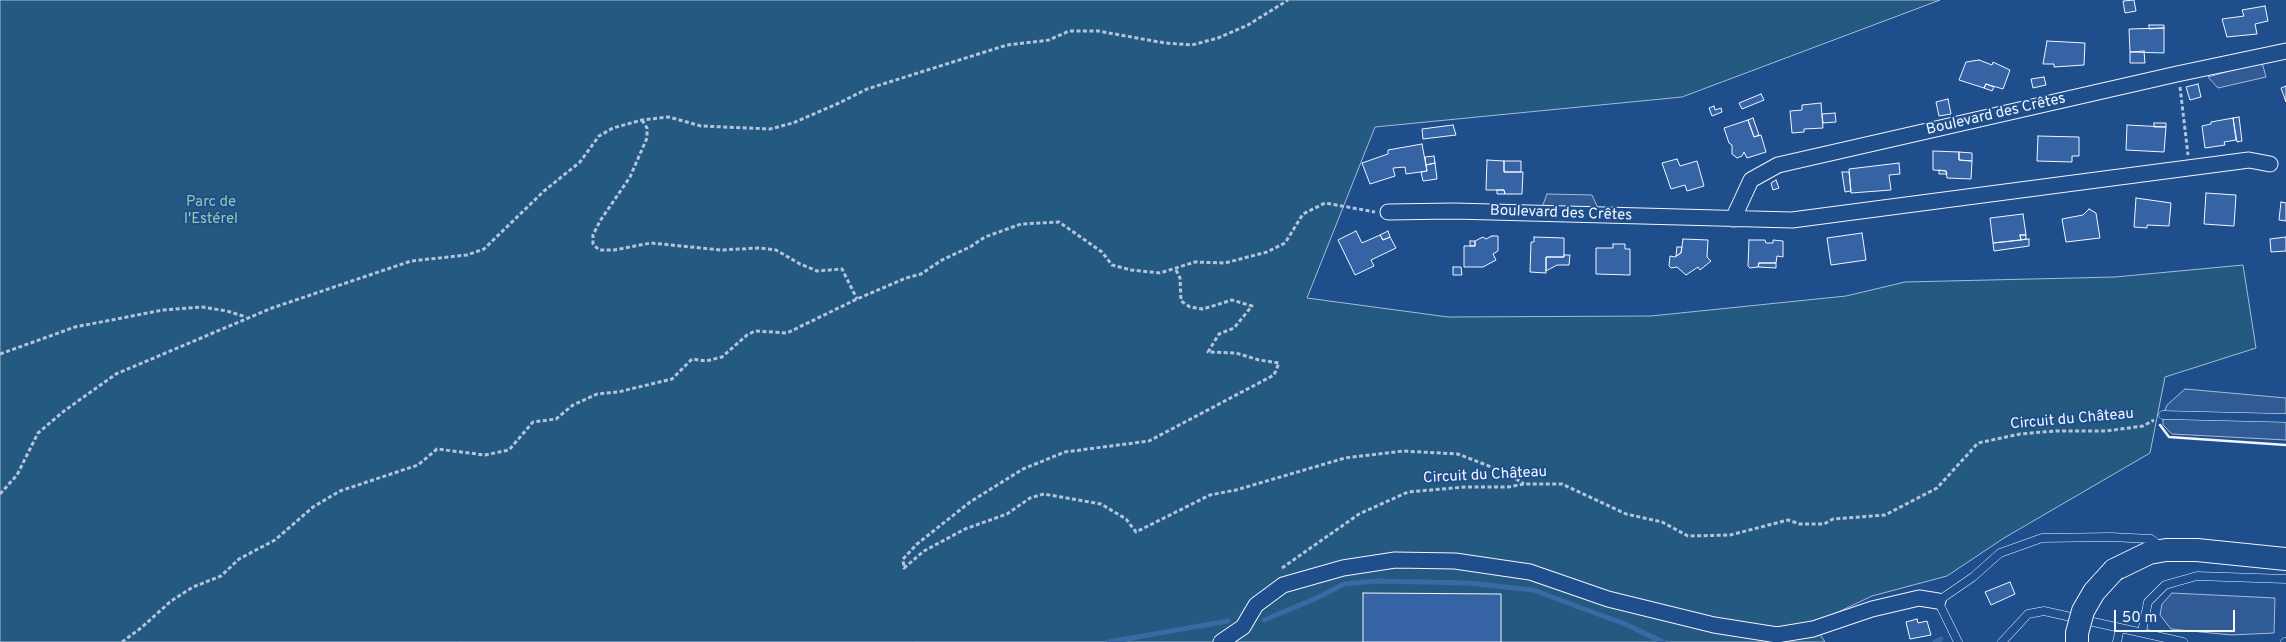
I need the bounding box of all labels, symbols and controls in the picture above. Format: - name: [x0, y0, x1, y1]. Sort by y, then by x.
- street label: Boulevard des Crêtes: [1925, 90, 2067, 140]
- park label: Parc de l'Estérel: [184, 194, 238, 229]
- street label: Boulevard des Crêtes: [1490, 203, 1632, 225]
- street label: Circuit du Château: [2009, 406, 2135, 434]
- street label: Circuit du Château: [1423, 464, 1547, 488]
- scale bar: [2116, 600, 2237, 632]
- text: 50 m: [2122, 609, 2157, 628]

